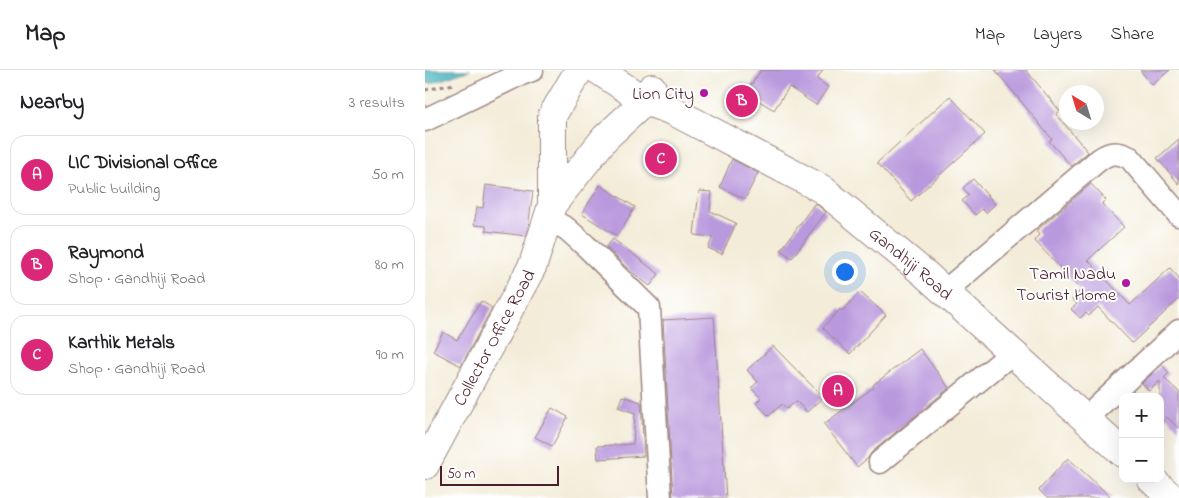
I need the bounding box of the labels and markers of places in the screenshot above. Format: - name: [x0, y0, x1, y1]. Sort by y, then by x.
- place label: Lion City: [632, 82, 694, 108]
- pin: B: [726, 82, 758, 120]
- marker: Lion City: [698, 87, 710, 99]
- pin: C: [645, 140, 677, 178]
- place label: Tamil Nadu Tourist Home: [1016, 262, 1117, 309]
- marker: Tamil Nadu Tourist Home: [1120, 277, 1132, 289]
- pin: A: [822, 372, 854, 410]

